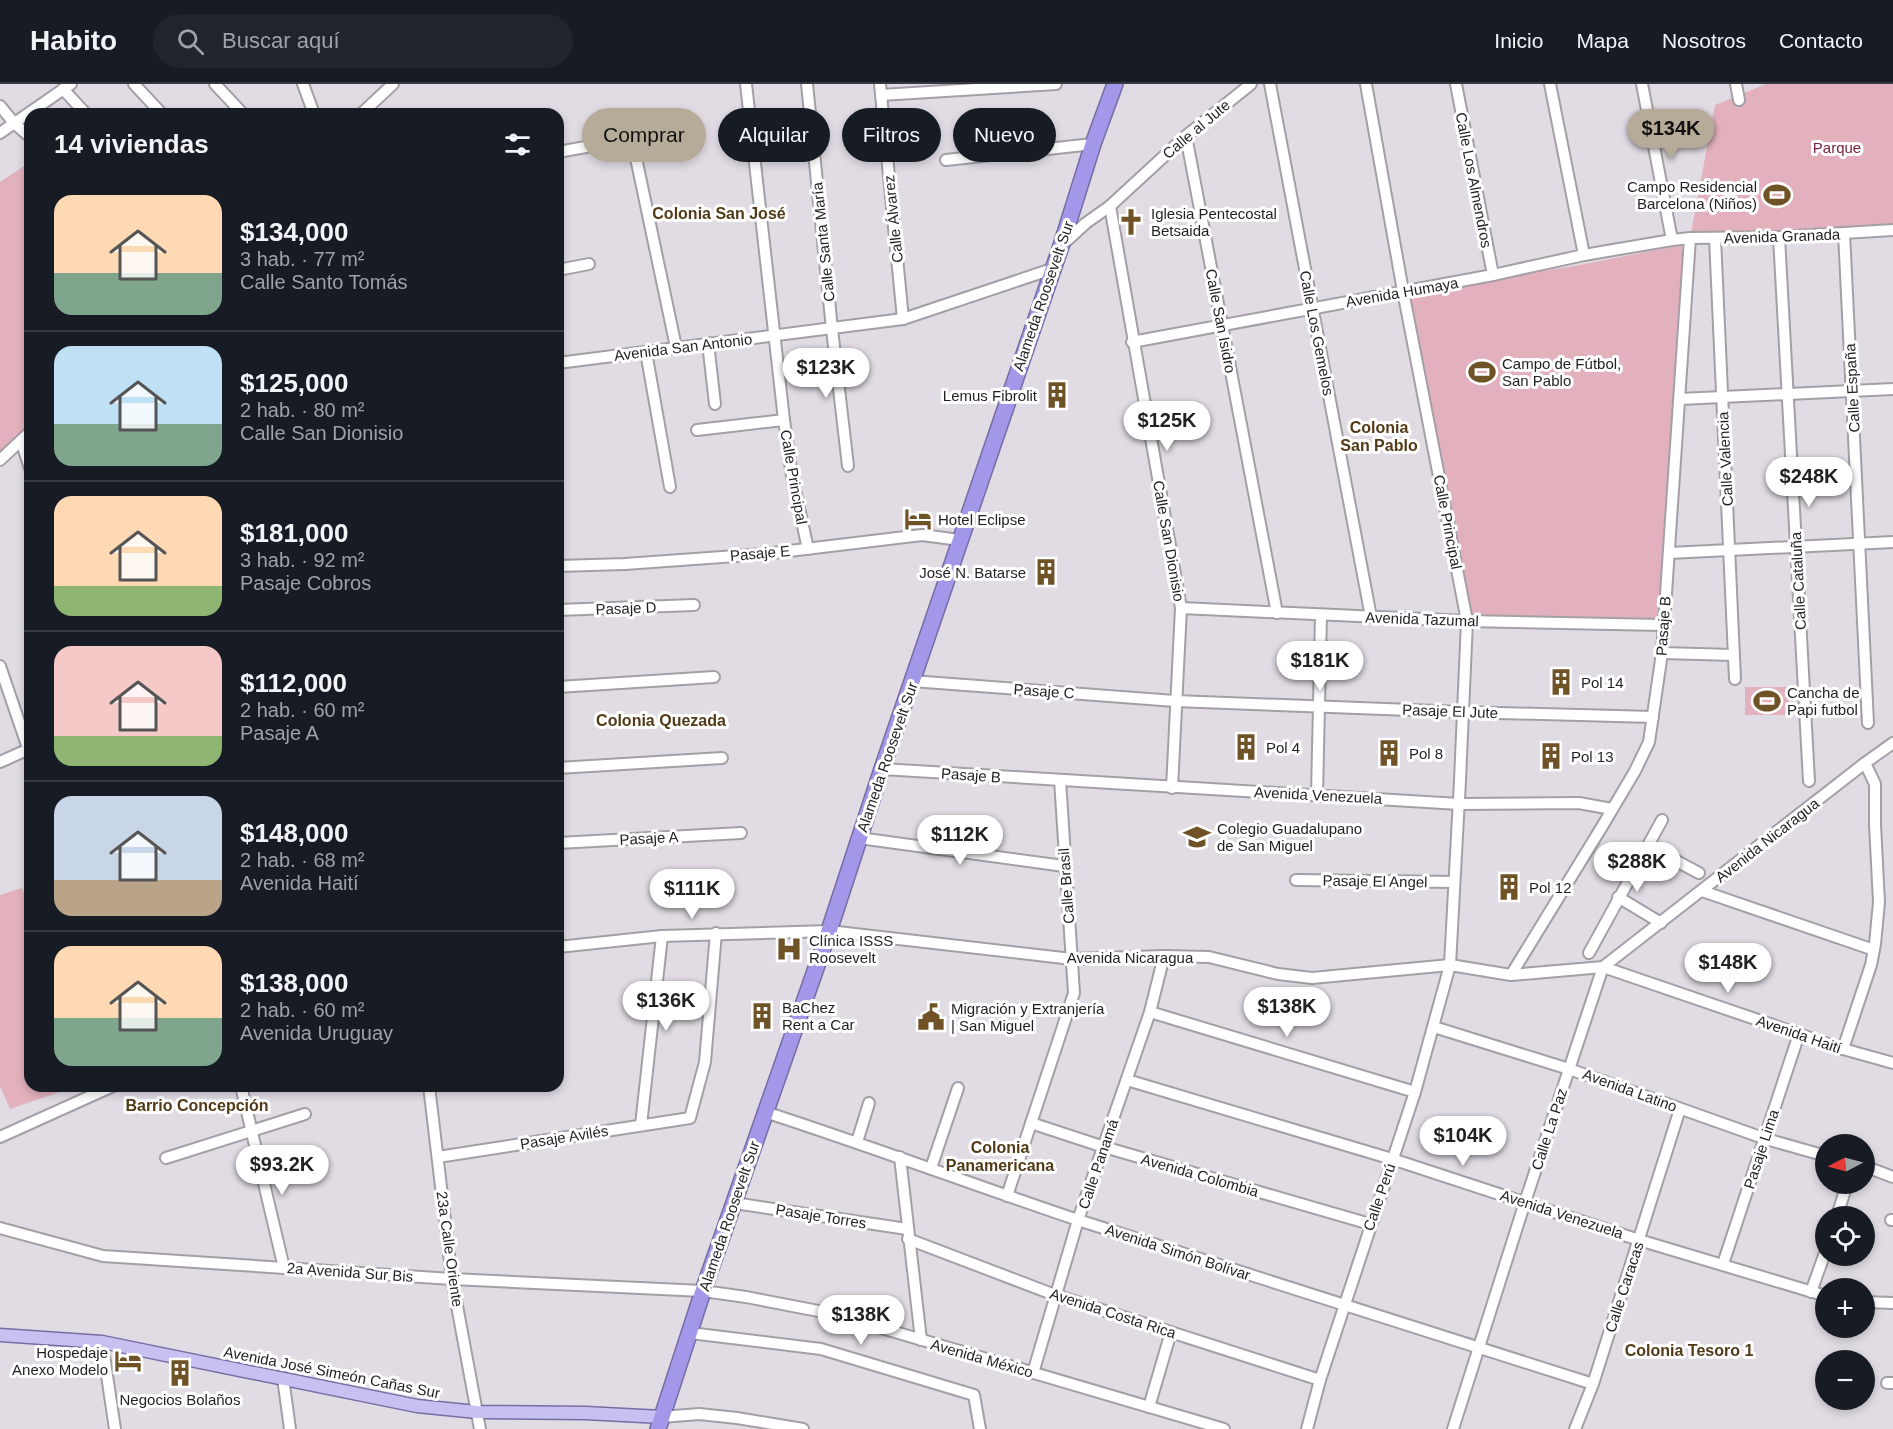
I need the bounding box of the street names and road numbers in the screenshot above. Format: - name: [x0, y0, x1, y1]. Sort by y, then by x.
- street label: Calle al Jute: [1159, 96, 1233, 162]
- street label: Calle Los Almendros: [1453, 111, 1495, 249]
- street label: Calle Álvarez: [880, 174, 906, 264]
- street label: Calle Santa María: [808, 181, 838, 303]
- street label: Alameda Roosevelt Sur: [1009, 219, 1077, 373]
- street label: Avenida Granada: [1723, 225, 1841, 247]
- street label: Calle San Isidro: [1203, 267, 1239, 375]
- street label: Calle Los Gemelos: [1297, 269, 1337, 397]
- street label: Avenida Humaya: [1344, 274, 1460, 310]
- street label: Avenida San Antonio: [613, 330, 753, 364]
- street label: Calle España: [1841, 342, 1863, 433]
- street label: Calle Valencia: [1714, 411, 1736, 507]
- street label: Calle Principal: [777, 428, 811, 526]
- street label: Calle Principal: [1431, 473, 1465, 571]
- street label: Calle San Dionisio: [1150, 479, 1188, 603]
- street label: Calle Cataluña: [1787, 531, 1809, 631]
- street label: Pasaje E: [729, 542, 791, 564]
- street label: Pasaje B: [1652, 595, 1674, 657]
- street label: Pasaje D: [595, 598, 657, 618]
- street label: Avenida Tazumal: [1365, 609, 1479, 629]
- street label: Alameda Roosevelt Sur: [853, 680, 921, 834]
- street label: Pasaje C: [1013, 680, 1075, 702]
- street label: Pasaje El Jute: [1402, 701, 1498, 721]
- street label: Pasaje B: [940, 764, 1002, 786]
- street label: Avenida Venezuela: [1254, 783, 1383, 807]
- street label: Avenida Nicaragua: [1712, 794, 1823, 886]
- street label: Pasaje A: [619, 828, 679, 848]
- street label: Calle Brasil: [1055, 848, 1077, 924]
- street label: Pasaje El Angel: [1322, 872, 1428, 890]
- street label: Avenida Nicaragua: [1067, 949, 1194, 966]
- street label: Avenida Haití: [1754, 1011, 1845, 1057]
- street label: Avenida Latino: [1581, 1065, 1679, 1115]
- street label: Calle La Paz: [1528, 1086, 1570, 1172]
- street label: Pasaje Lima: [1740, 1106, 1782, 1191]
- street label: Calle Panamá: [1075, 1116, 1122, 1211]
- street label: Pasaje Avilés: [519, 1122, 609, 1152]
- street label: Alameda Roosevelt Sur: [695, 1139, 763, 1293]
- street label: Avenida Colombia: [1139, 1150, 1261, 1200]
- street label: Calle Perú: [1360, 1161, 1398, 1233]
- street label: Avenida Venezuela: [1498, 1186, 1626, 1242]
- street label: 23a Calle Oriente: [433, 1190, 467, 1308]
- street label: Pasaje Torres: [775, 1200, 867, 1232]
- street label: Avenida Simón Bolívar: [1103, 1221, 1253, 1283]
- street label: Calle Caracas: [1601, 1240, 1647, 1334]
- street label: 2a Avenida Sur Bis: [286, 1259, 414, 1285]
- street label: Avenida Costa Rica: [1048, 1285, 1179, 1342]
- street label: Avenida México: [929, 1335, 1035, 1381]
- street label: Avenida José Simeón Cañas Sur: [222, 1343, 442, 1401]

